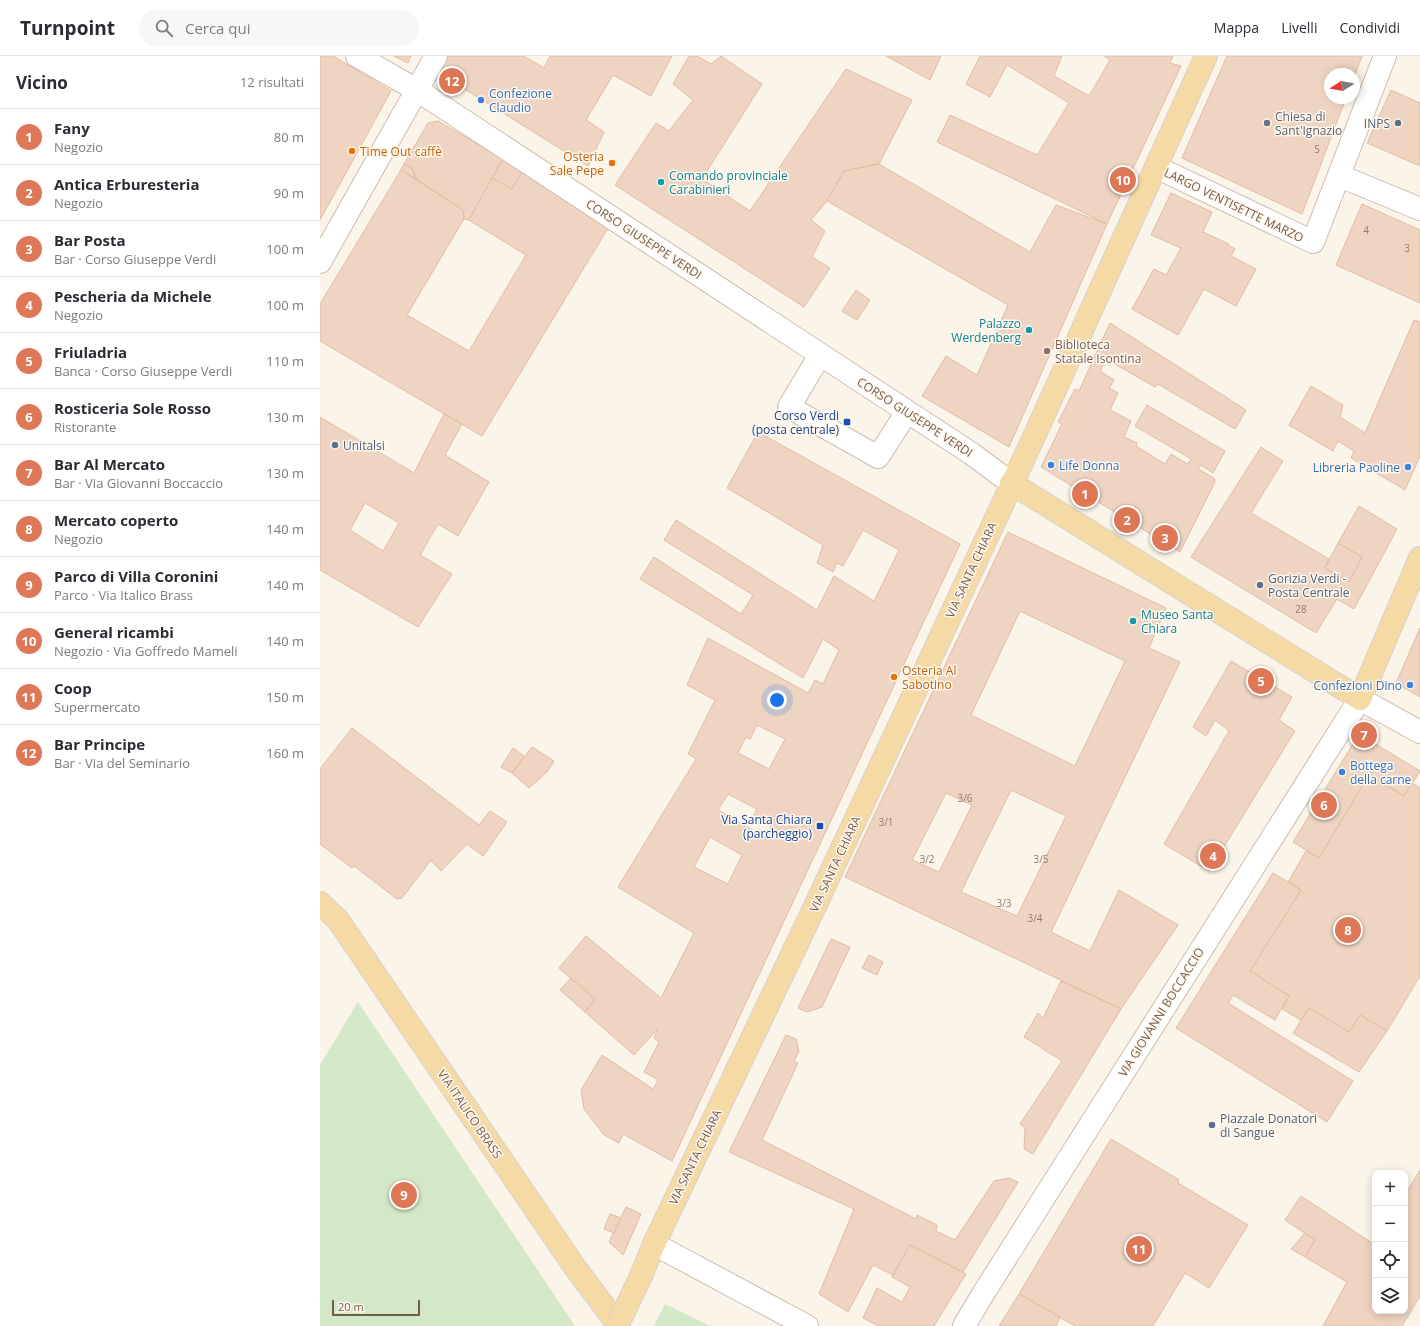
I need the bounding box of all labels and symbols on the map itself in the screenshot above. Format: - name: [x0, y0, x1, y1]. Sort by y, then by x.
- pin: 12: [439, 66, 465, 96]
- north arrow: [1324, 68, 1360, 104]
- place label: Confezione Claudio: [489, 85, 552, 116]
- marker: Confezione Claudio: [476, 95, 486, 105]
- place label: Chiesa di Sant'Ignazio: [1275, 108, 1342, 139]
- place label: INPS: [1364, 115, 1390, 132]
- marker: Chiesa di Sant'Ignazio: [1262, 118, 1272, 128]
- marker: INPS: [1393, 118, 1403, 128]
- house number: 5: [1314, 142, 1320, 156]
- place label: Time Out caffè: [360, 143, 442, 160]
- marker: Time Out caffè: [347, 146, 357, 156]
- place label: Osteria Sale Pepe: [550, 148, 604, 179]
- marker: Osteria Sale Pepe: [607, 158, 617, 168]
- street label: LARGO VENTISETTE MARZO: [1161, 164, 1307, 246]
- pin: 10: [1110, 165, 1136, 195]
- place label: Comando provinciale Carabinieri: [669, 167, 788, 198]
- marker: Comando provinciale Carabinieri: [656, 177, 666, 187]
- street label: CORSO GIUSEPPE VERDI: [583, 195, 705, 283]
- house number: 4: [1363, 223, 1369, 237]
- house number: 3: [1404, 241, 1410, 255]
- place label: Palazzo Werdenberg: [951, 315, 1021, 346]
- marker: Palazzo Werdenberg: [1024, 325, 1034, 335]
- place label: Biblioteca Statale Isontina: [1055, 336, 1141, 367]
- marker: Biblioteca Statale Isontina: [1042, 346, 1052, 356]
- street label: CORSO GIUSEPPE VERDI: [854, 373, 976, 461]
- place label: Corso Verdi (posta centrale): [752, 407, 839, 438]
- marker: Corso Verdi (posta centrale): [842, 417, 852, 427]
- place label: Unitalsi: [343, 437, 385, 454]
- marker: Unitalsi: [330, 440, 340, 450]
- place label: Life Donna: [1059, 457, 1120, 474]
- place label: Libreria Paoline: [1313, 459, 1400, 476]
- marker: Life Donna: [1046, 460, 1056, 470]
- marker: Libreria Paoline: [1403, 462, 1413, 472]
- pin: 1: [1072, 479, 1098, 509]
- pin: 2: [1114, 505, 1140, 535]
- street label: VIA SANTA CHIARA: [941, 519, 1001, 621]
- pin: 3: [1152, 523, 1178, 553]
- place label: Gorizia Verdi - Posta Centrale: [1268, 570, 1350, 601]
- marker: Gorizia Verdi - Posta Centrale: [1255, 580, 1265, 590]
- house number: 28: [1295, 602, 1307, 616]
- place label: Museo Santa Chiara: [1141, 606, 1214, 637]
- marker: Museo Santa Chiara: [1128, 616, 1138, 626]
- place label: Osteria Al Sabotino: [902, 662, 956, 693]
- pin: 5: [1248, 666, 1274, 696]
- marker: Osteria Al Sabotino: [889, 672, 899, 682]
- place label: Confezioni Dino: [1313, 677, 1402, 694]
- marker: Confezioni Dino: [1405, 680, 1415, 690]
- your location: [767, 690, 787, 710]
- pin: 7: [1351, 720, 1377, 750]
- place label: Bottega della carne: [1350, 757, 1412, 788]
- marker: Bottega della carne: [1337, 767, 1347, 777]
- pin: 6: [1311, 790, 1337, 820]
- house number: 3/6: [957, 791, 973, 805]
- place label: Via Santa Chiara (parcheggio): [721, 811, 812, 842]
- street label: VIA SANTA CHIARA: [805, 813, 865, 915]
- house number: 3/1: [878, 815, 894, 829]
- marker: Via Santa Chiara (parcheggio): [815, 821, 825, 831]
- pin: 4: [1200, 841, 1226, 871]
- house number: 3/2: [919, 852, 935, 866]
- house number: 3/5: [1033, 852, 1049, 866]
- house number: 3/3: [996, 896, 1012, 910]
- house number: 3/4: [1027, 911, 1043, 925]
- pin: 8: [1335, 915, 1361, 945]
- street label: VIA GIOVANNI BOCCACCIO: [1114, 944, 1208, 1080]
- street label: VIA ITALICO BRASS: [434, 1066, 506, 1162]
- street label: VIA SANTA CHIARA: [665, 1106, 726, 1207]
- place label: Piazzale Donatori di Sangue: [1220, 1110, 1317, 1141]
- marker: Piazzale Donatori di Sangue: [1207, 1120, 1217, 1130]
- pin: 9: [391, 1180, 417, 1210]
- pin: 11: [1126, 1234, 1152, 1264]
- scale bar: [332, 1298, 420, 1317]

